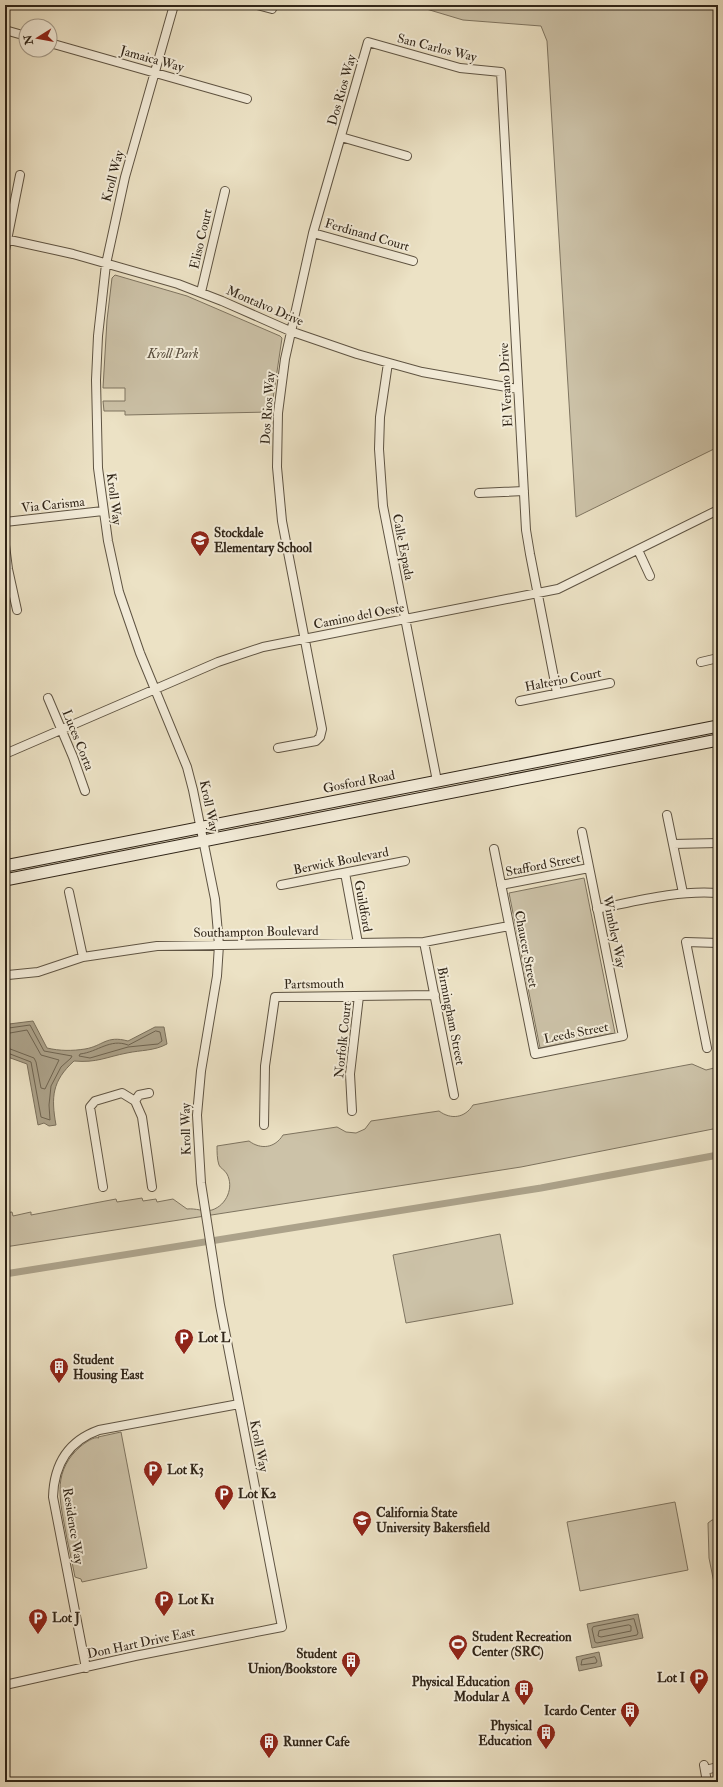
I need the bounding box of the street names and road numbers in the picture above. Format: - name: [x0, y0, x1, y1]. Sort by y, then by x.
- street label: San Carlos Way: [395, 30, 479, 67]
- street label: Jamaica Way: [117, 42, 186, 77]
- street label: Dos Rios Way: [324, 52, 361, 128]
- street label: Kroll Way: [98, 148, 129, 204]
- street label: Eliso Court: [186, 207, 216, 271]
- street label: Ferdinand Court: [323, 215, 411, 255]
- street label: Montalvo Drive: [224, 283, 307, 330]
- street label: El Verano Drive: [496, 342, 516, 428]
- street label: Dos Rios Way: [257, 371, 280, 445]
- street label: Kroll Way: [102, 472, 125, 526]
- street label: Via Carisma: [20, 494, 86, 516]
- street label: Calle Espada: [388, 513, 417, 582]
- street label: Camino del Oeste: [312, 599, 406, 633]
- street label: Halterio Court: [523, 665, 603, 695]
- street label: Luces Corta: [59, 707, 98, 773]
- street label: Gosford Road: [322, 767, 397, 797]
- street label: Kroll Way: [195, 779, 222, 834]
- street label: Berwick Boulevard: [292, 844, 391, 878]
- street label: Stafford Street: [504, 850, 582, 880]
- street label: Guildford: [351, 879, 376, 934]
- street label: Wimbley Way: [598, 894, 629, 970]
- street label: Chaucer Street: [511, 909, 541, 989]
- street label: Southampton Boulevard: [193, 923, 319, 942]
- street label: Birmingham Street: [434, 966, 468, 1066]
- street label: Partsmouth: [284, 975, 344, 993]
- street label: Norfolk Court: [331, 1001, 355, 1079]
- street label: Leeds Street: [542, 1019, 610, 1047]
- street label: Kroll Way: [178, 1102, 195, 1155]
- street label: Kroll Way: [245, 1419, 272, 1474]
- street label: Residence Way: [58, 1487, 87, 1566]
- street label: Don Hart Drive East: [86, 1624, 196, 1662]

